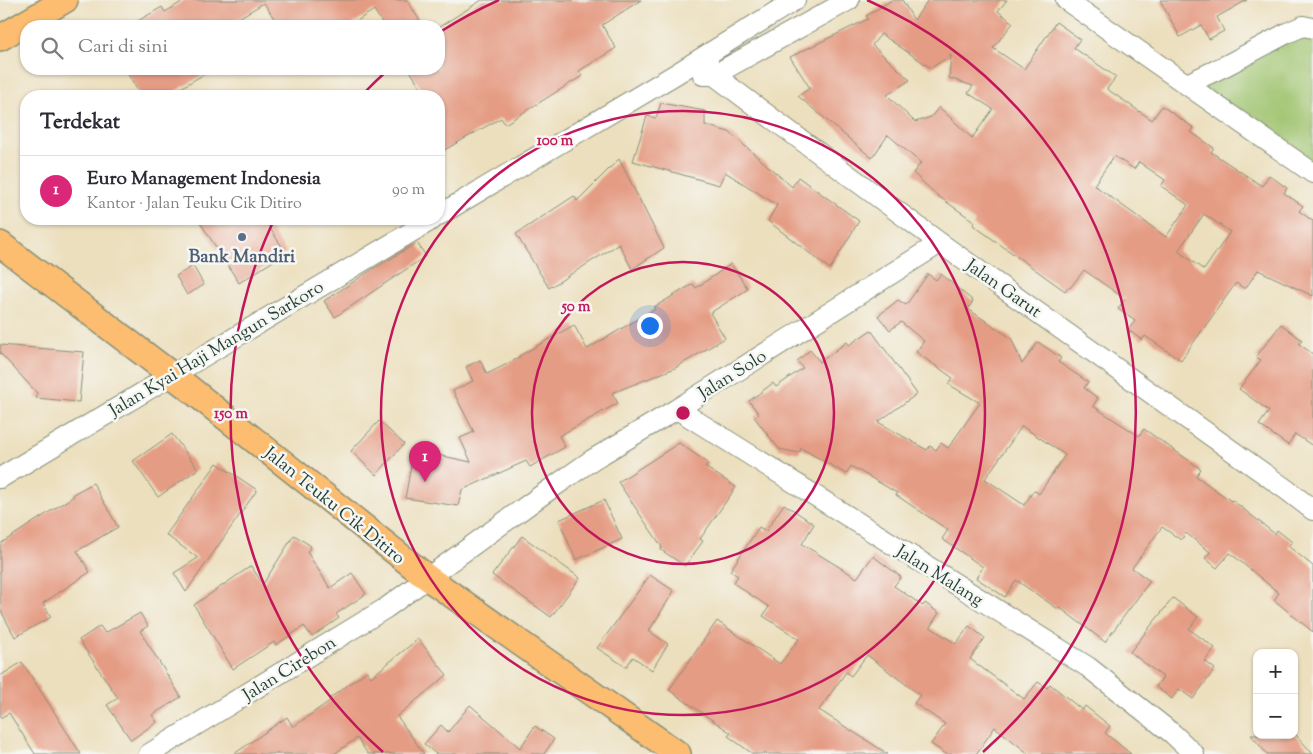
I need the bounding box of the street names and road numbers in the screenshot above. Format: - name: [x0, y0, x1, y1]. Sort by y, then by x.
- street label: Jalan Garut: [959, 253, 1046, 325]
- street label: Jalan Kyai Haji Mangun Sarkoro: [104, 275, 329, 425]
- street label: Jalan Solo: [693, 344, 773, 408]
- street label: Jalan Teuku Cik Ditiro: [257, 441, 410, 572]
- street label: Jalan Malang: [889, 539, 988, 614]
- street label: Jalan Cirebon: [237, 630, 342, 709]

